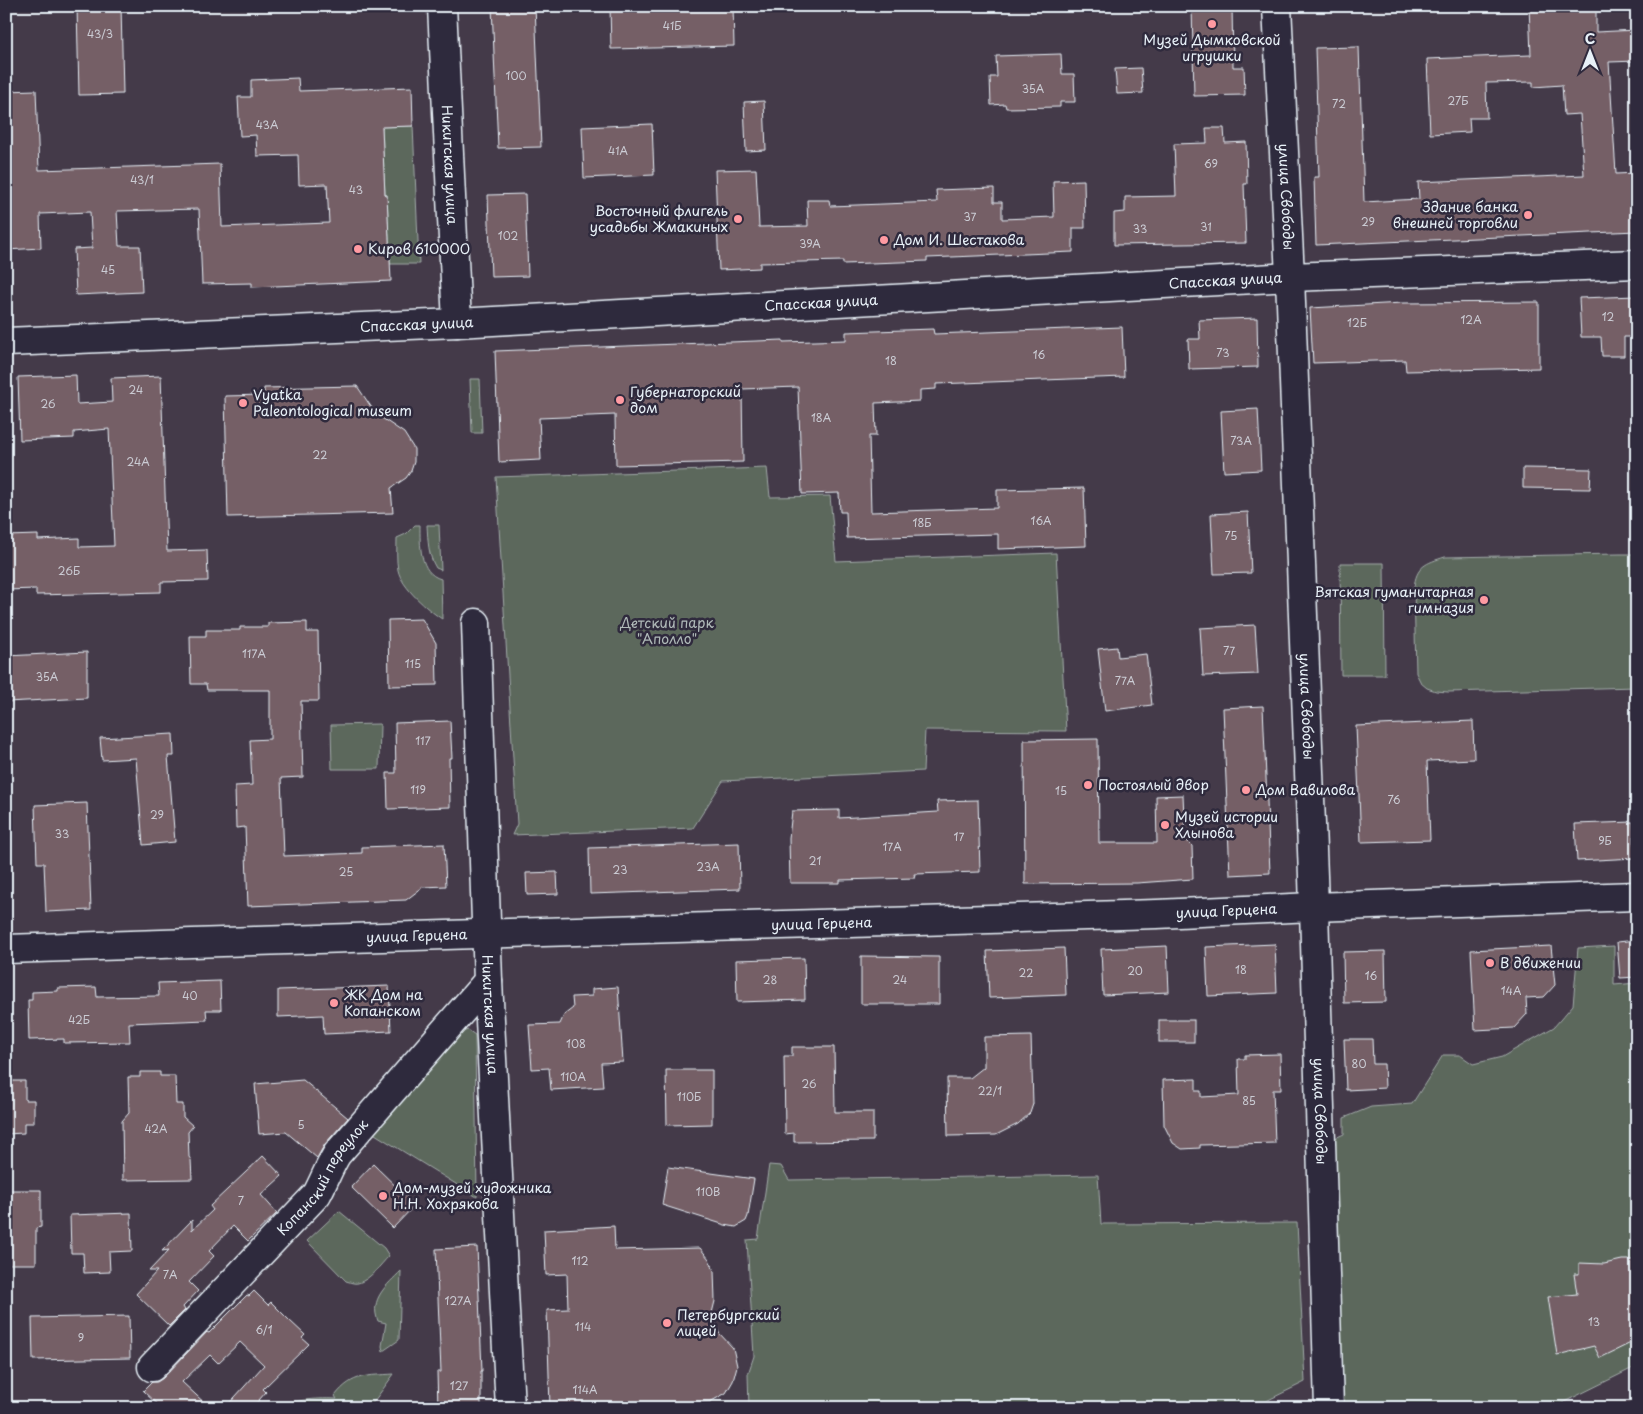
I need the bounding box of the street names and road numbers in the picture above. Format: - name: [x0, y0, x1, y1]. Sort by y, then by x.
- street label: Никитская улица: [437, 105, 463, 225]
- street label: улица Свободы: [1274, 143, 1300, 251]
- street label: Спасская улица: [1168, 266, 1283, 294]
- street label: Спасская улица: [764, 289, 878, 316]
- street label: Спасская улица: [360, 311, 474, 337]
- street label: улица Свободы: [1294, 653, 1320, 760]
- street label: улица Герцена: [1175, 898, 1278, 923]
- street label: улица Герцена: [771, 911, 873, 935]
- street label: улица Герцена: [366, 923, 468, 948]
- street label: Никитская улица: [477, 955, 504, 1075]
- street label: улица Свободы: [1308, 1057, 1333, 1165]
- street label: Копанский переулок: [272, 1114, 373, 1240]

